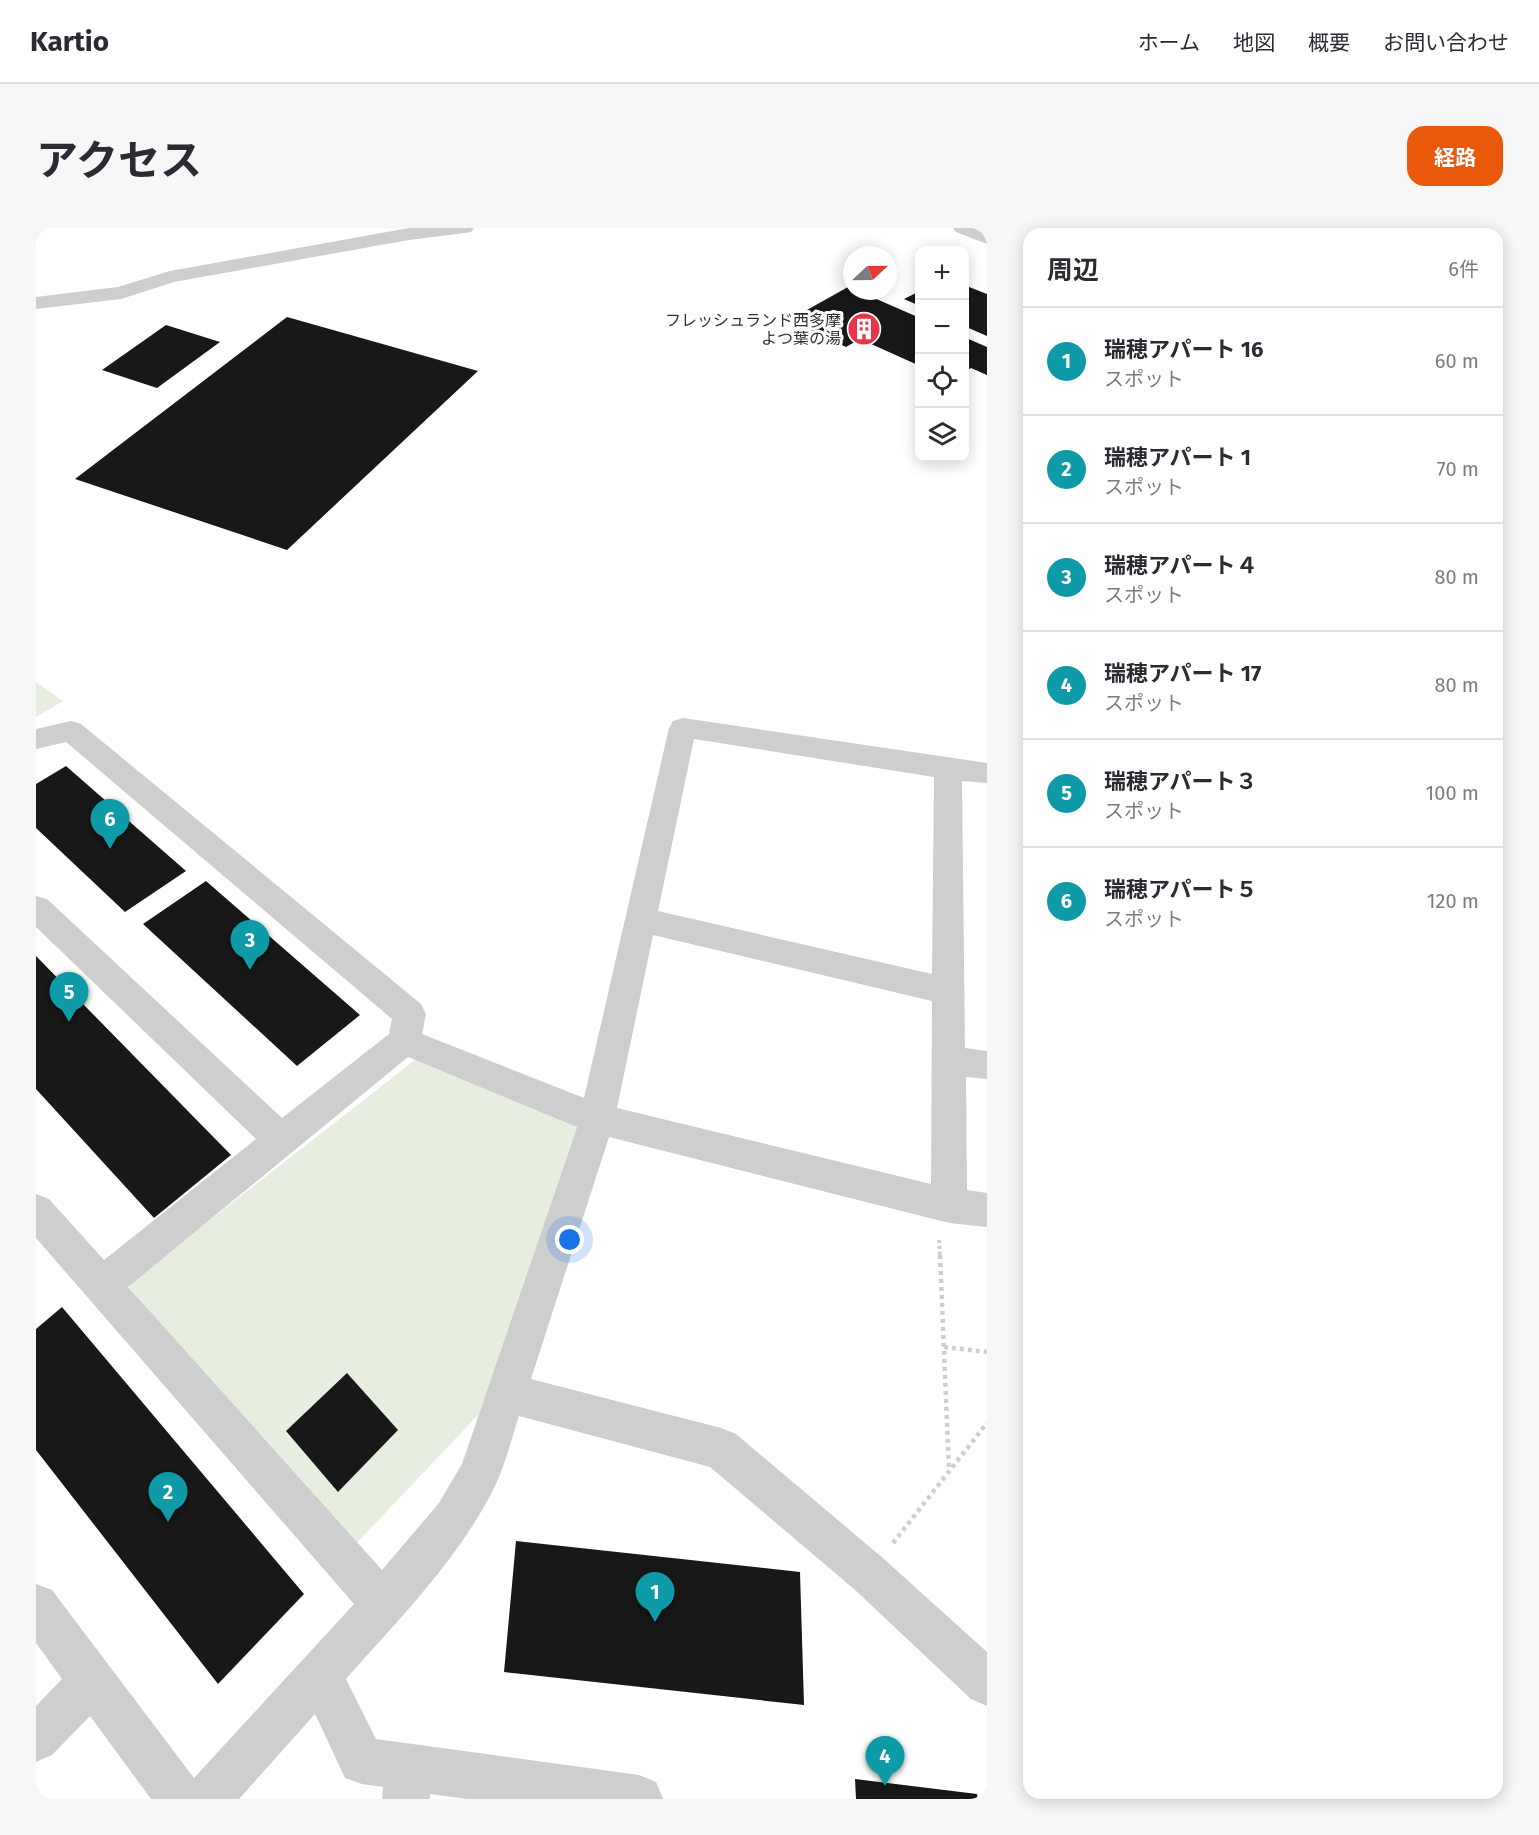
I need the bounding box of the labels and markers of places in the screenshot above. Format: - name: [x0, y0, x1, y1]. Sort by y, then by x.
- place label: フレッシュランド西多摩 よつ葉の湯: [665, 311, 841, 348]
- building icon: フレッシュランド西多摩 よつ葉の湯: [846, 311, 882, 347]
- pin: 6: [90, 800, 130, 849]
- pin: 3: [230, 920, 270, 970]
- pin: 5: [50, 972, 88, 1022]
- pin: 2: [148, 1472, 188, 1522]
- pin: 1: [636, 1572, 674, 1622]
- pin: 4: [866, 1736, 904, 1786]

